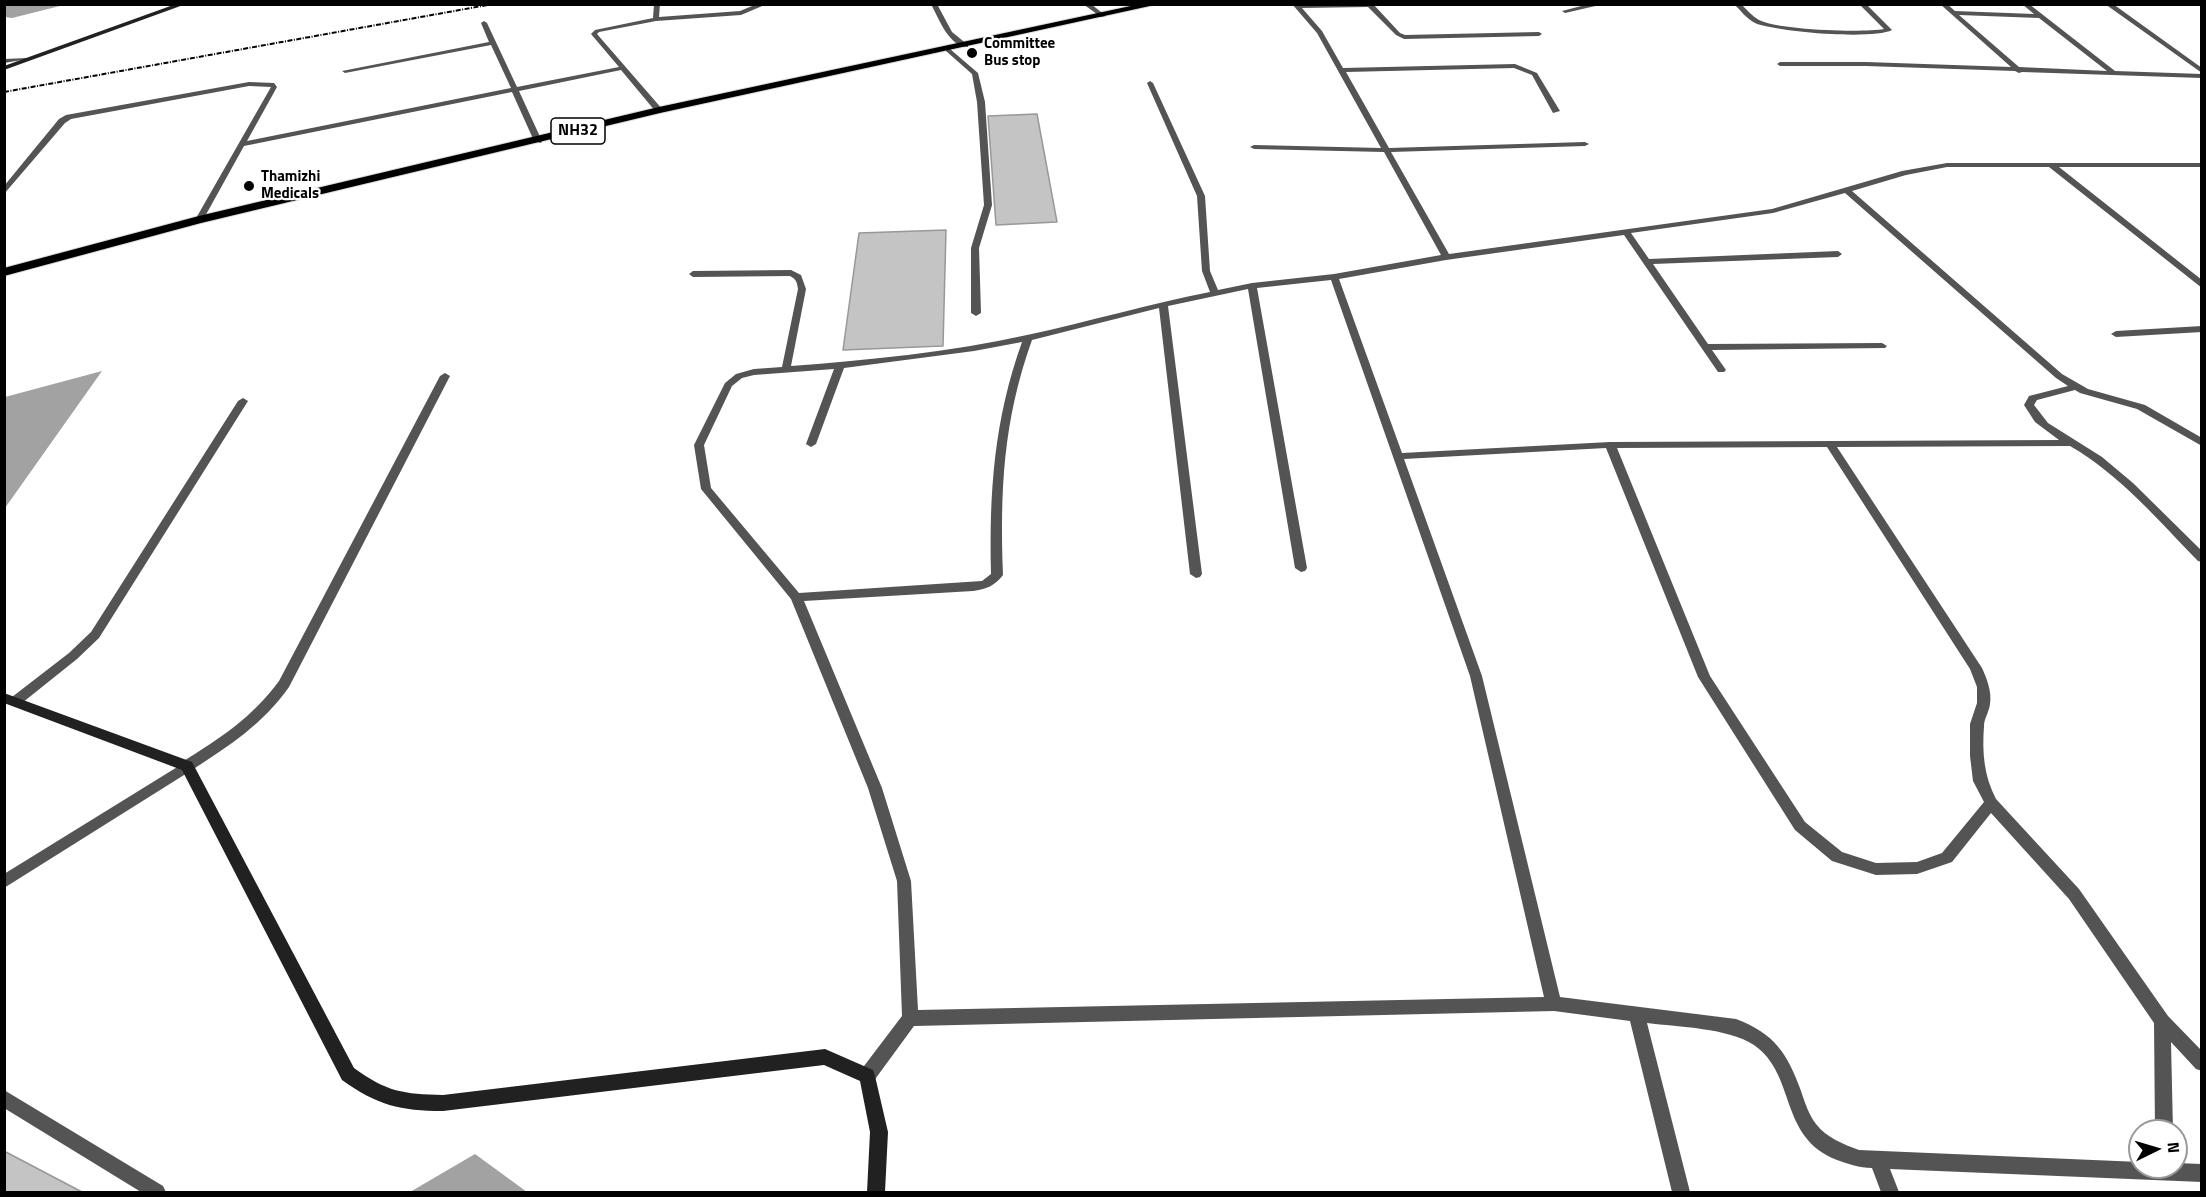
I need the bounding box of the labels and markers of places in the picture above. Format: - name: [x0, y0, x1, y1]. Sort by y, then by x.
- place label: Committee Bus stop: [984, 35, 1055, 70]
- marker: Committee Bus stop: [965, 46, 979, 60]
- place label: Thamizhi Medicals: [261, 168, 320, 203]
- marker: Thamizhi Medicals: [242, 179, 256, 193]

